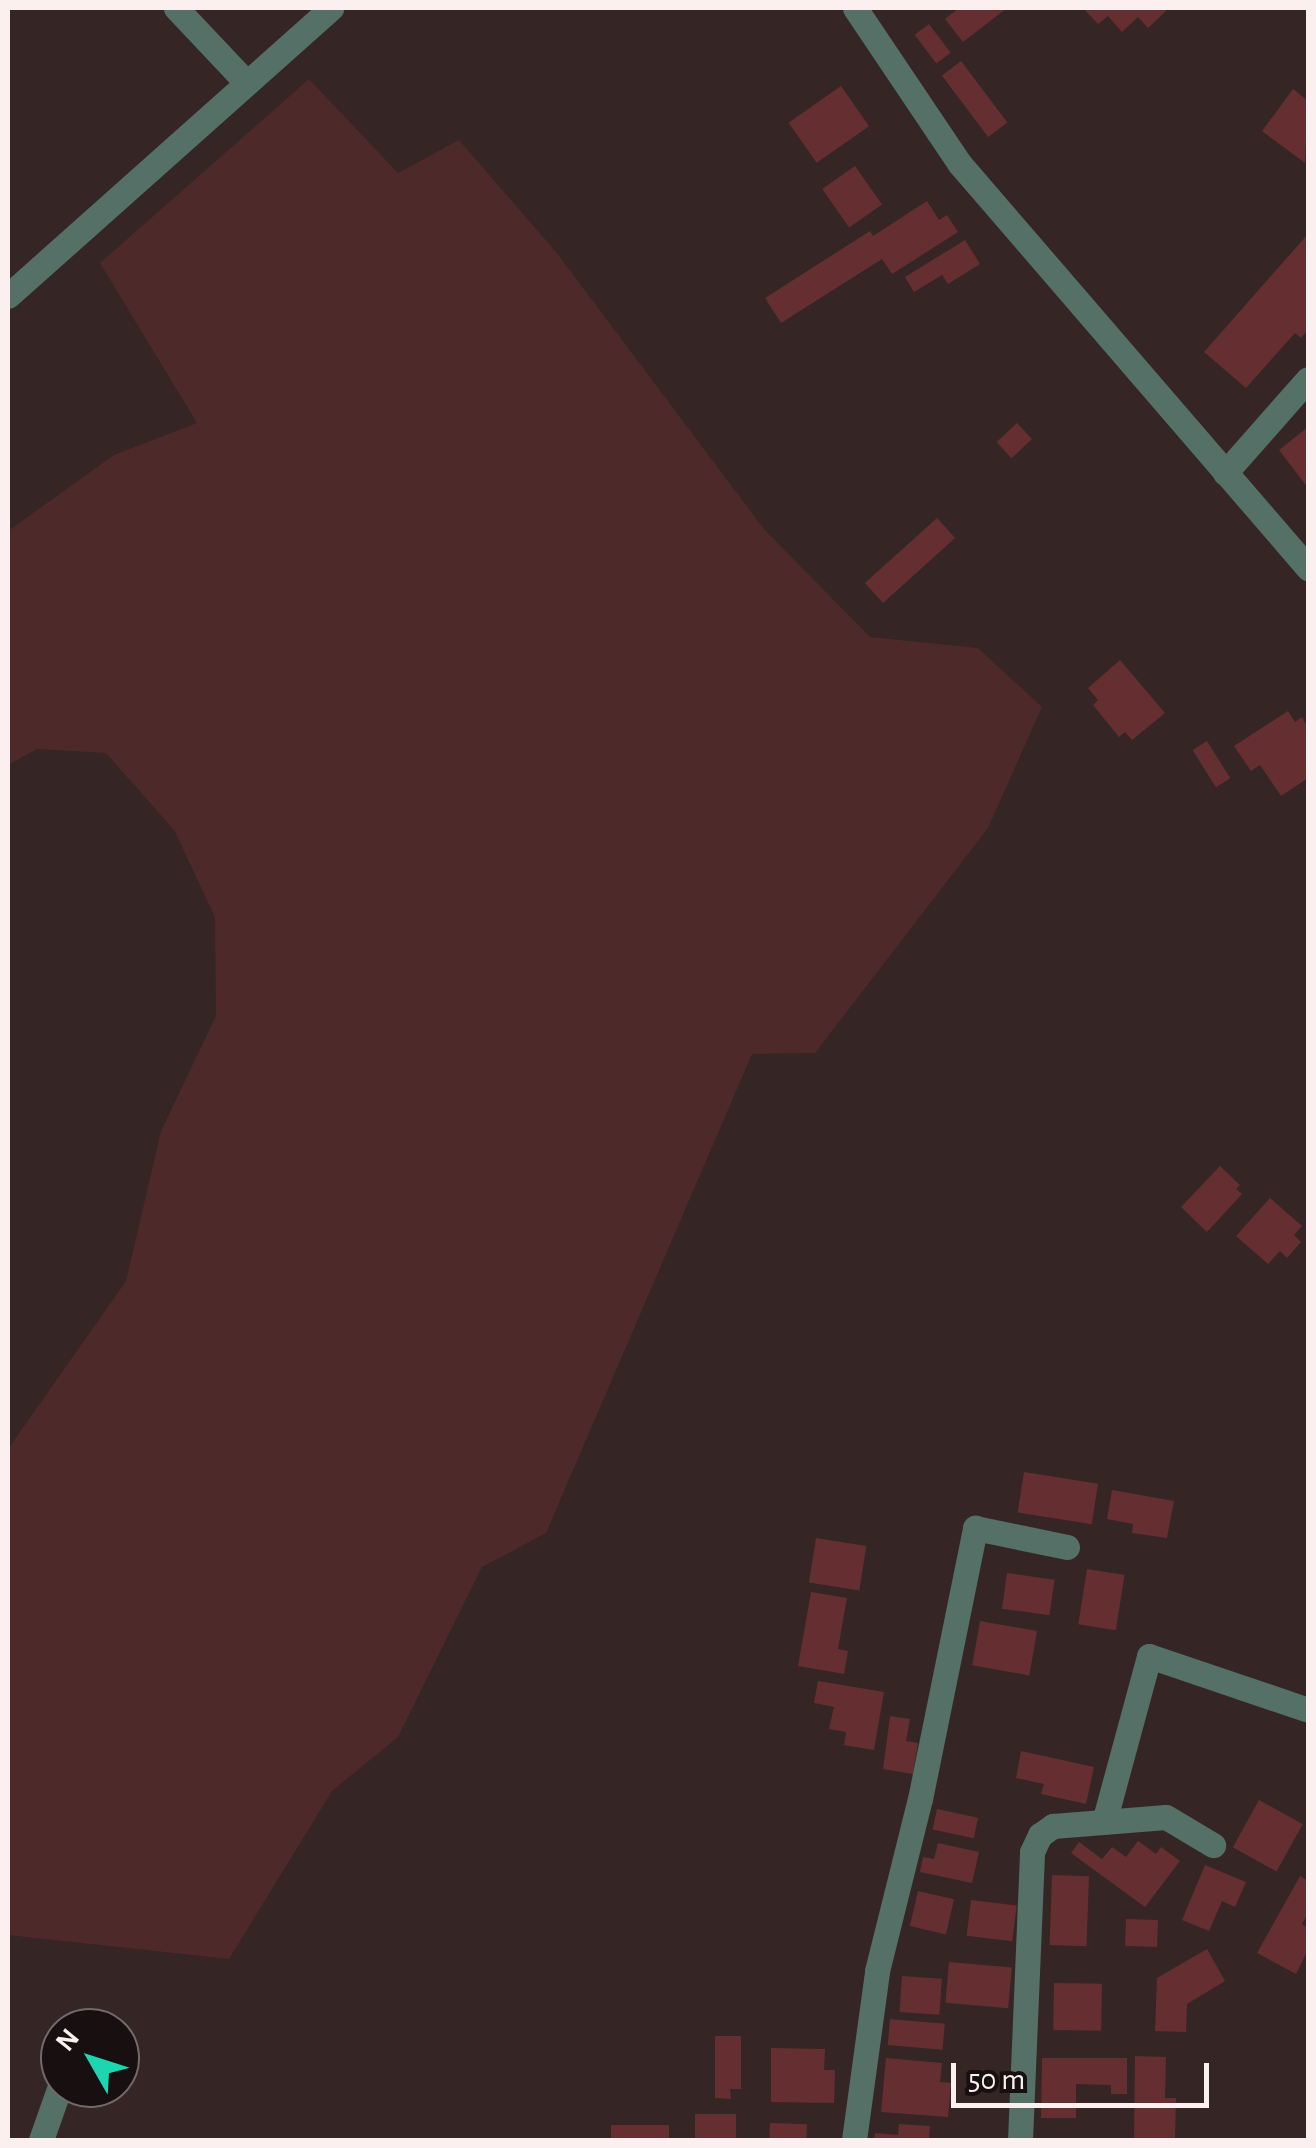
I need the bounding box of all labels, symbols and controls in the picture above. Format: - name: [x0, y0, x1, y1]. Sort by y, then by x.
- north arrow: [40, 2008, 140, 2108]
- text: N: [51, 2024, 85, 2057]
- scale bar: [956, 2043, 1214, 2105]
- text: 50 m: [968, 2065, 1025, 2095]

